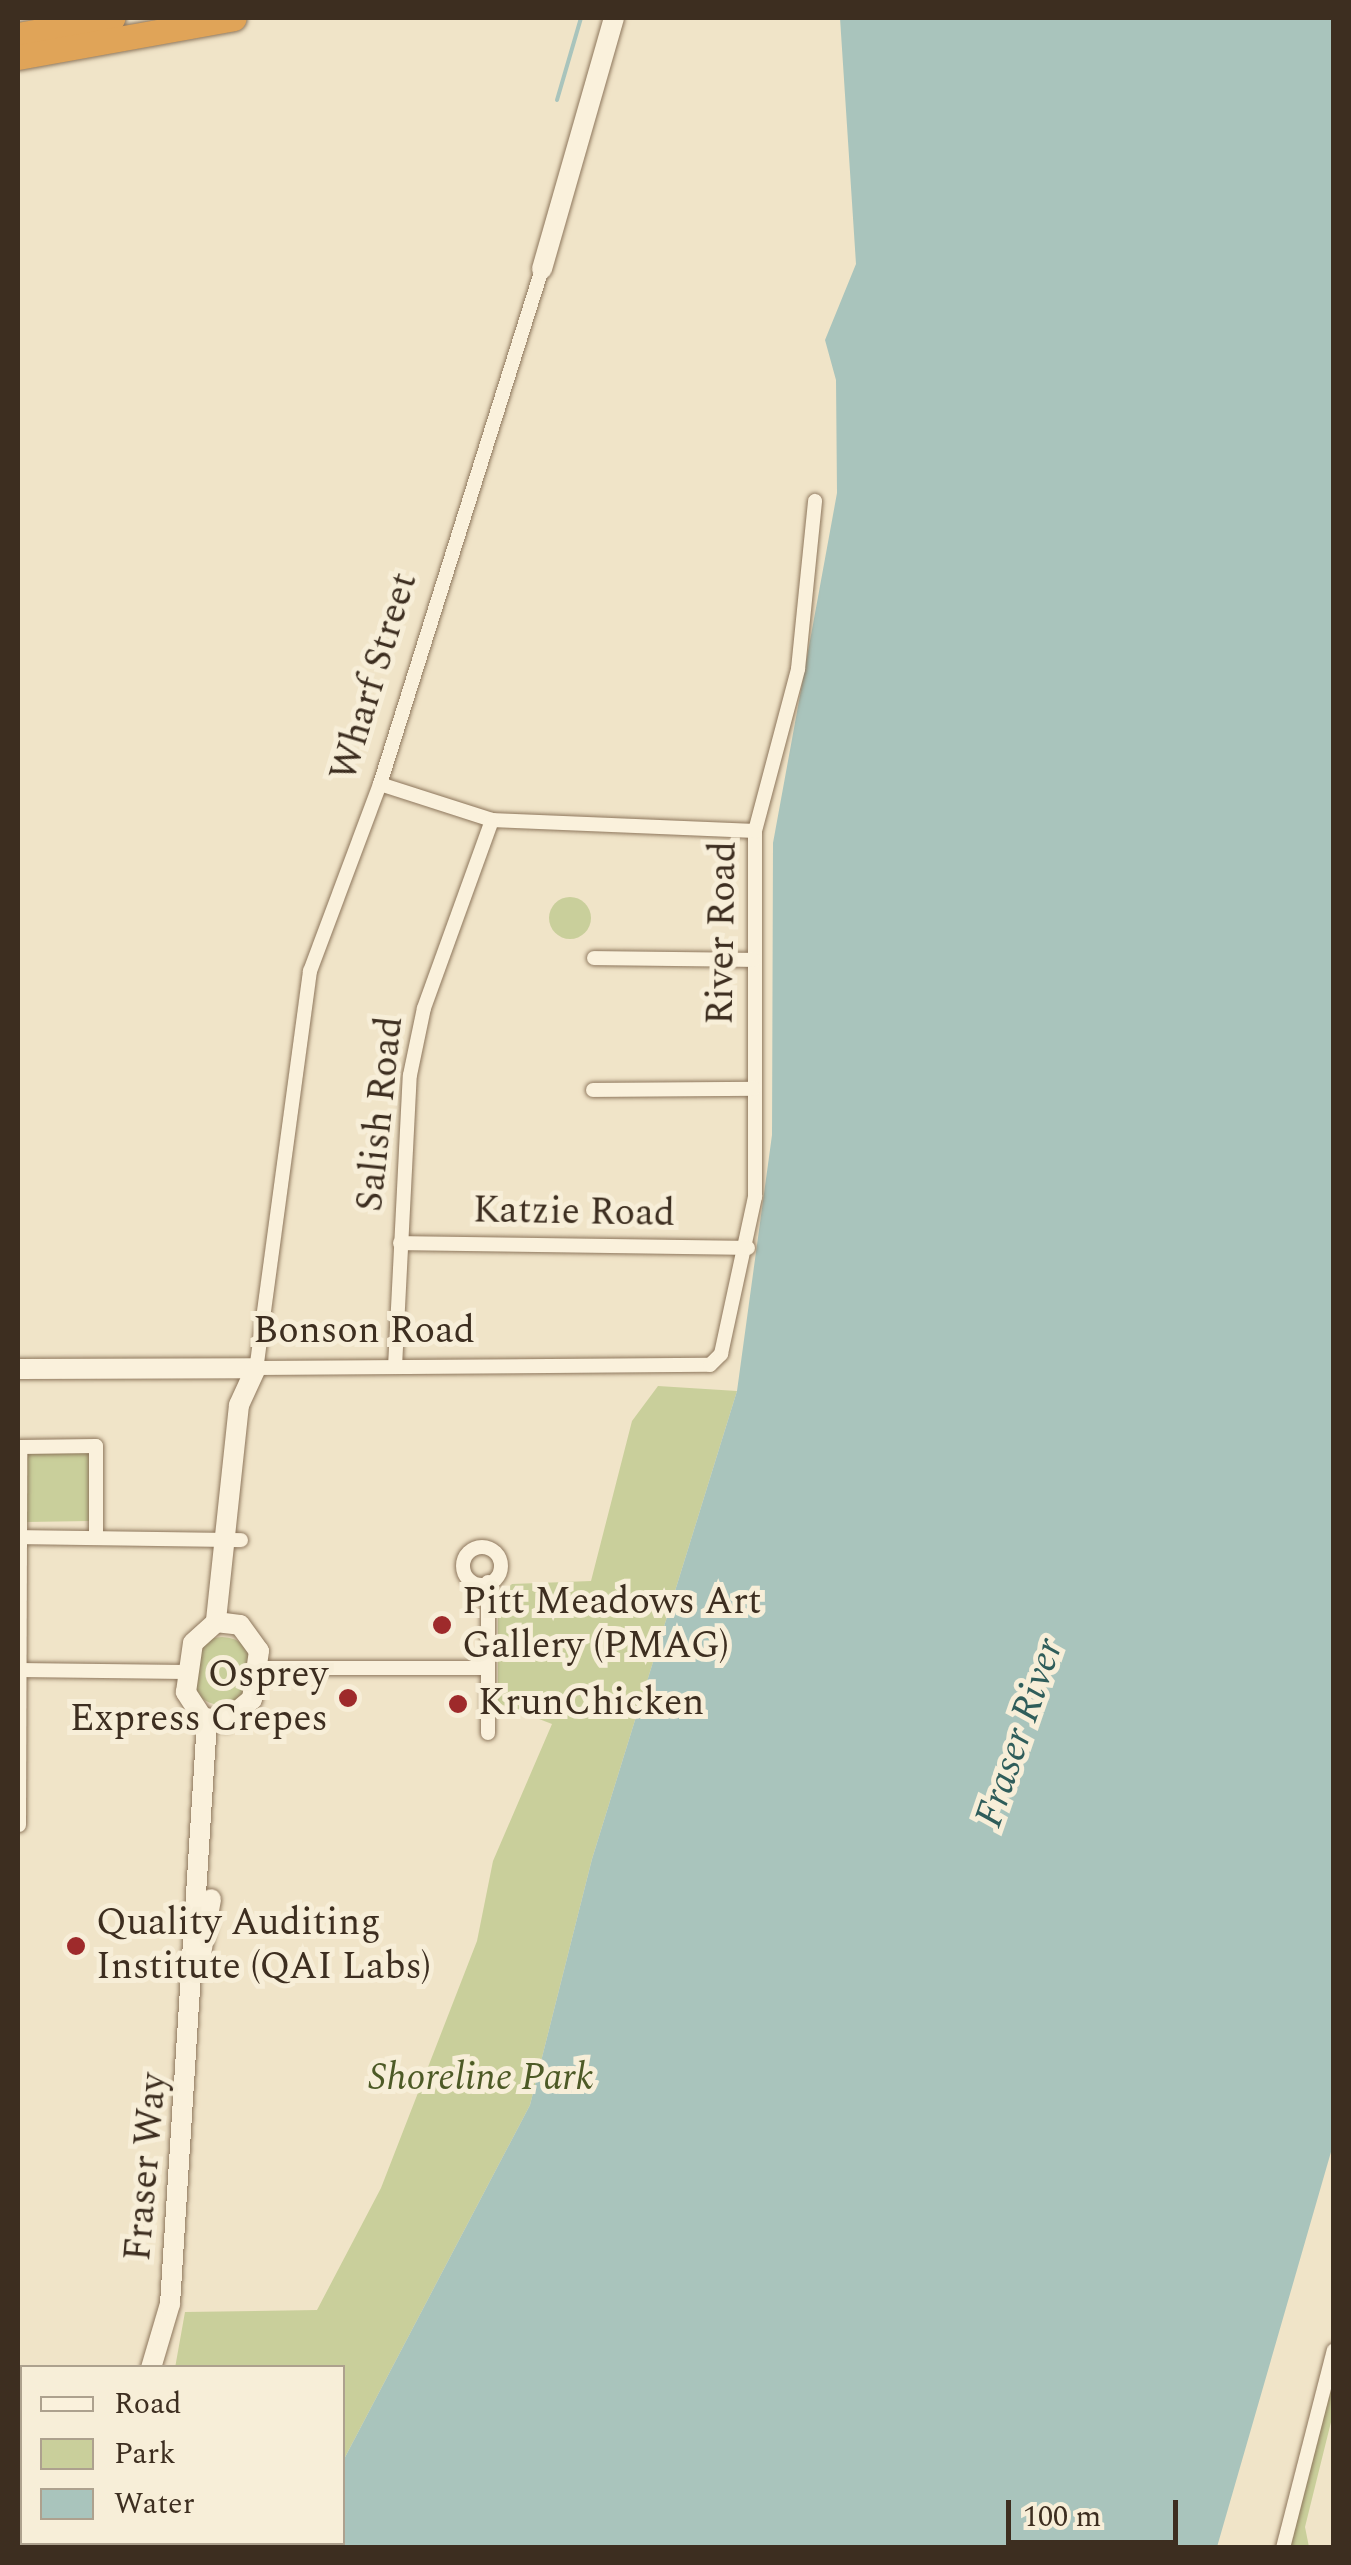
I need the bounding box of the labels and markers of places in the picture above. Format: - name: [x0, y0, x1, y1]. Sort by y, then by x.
- place label: Pitt Meadows Art Gallery (PMAG): [462, 1580, 761, 1670]
- marker: Pitt Meadows Art Gallery (PMAG): [431, 1614, 453, 1636]
- place label: Osprey Express Crepes: [70, 1653, 328, 1742]
- place label: KrunChicken: [478, 1681, 704, 1727]
- marker: Osprey Express Crepes: [337, 1687, 359, 1709]
- marker: KrunChicken: [447, 1693, 469, 1715]
- place label: Quality Auditing Institute (QAI Labs): [96, 1901, 431, 1990]
- marker: Quality Auditing Institute (QAI Labs): [65, 1935, 87, 1957]

